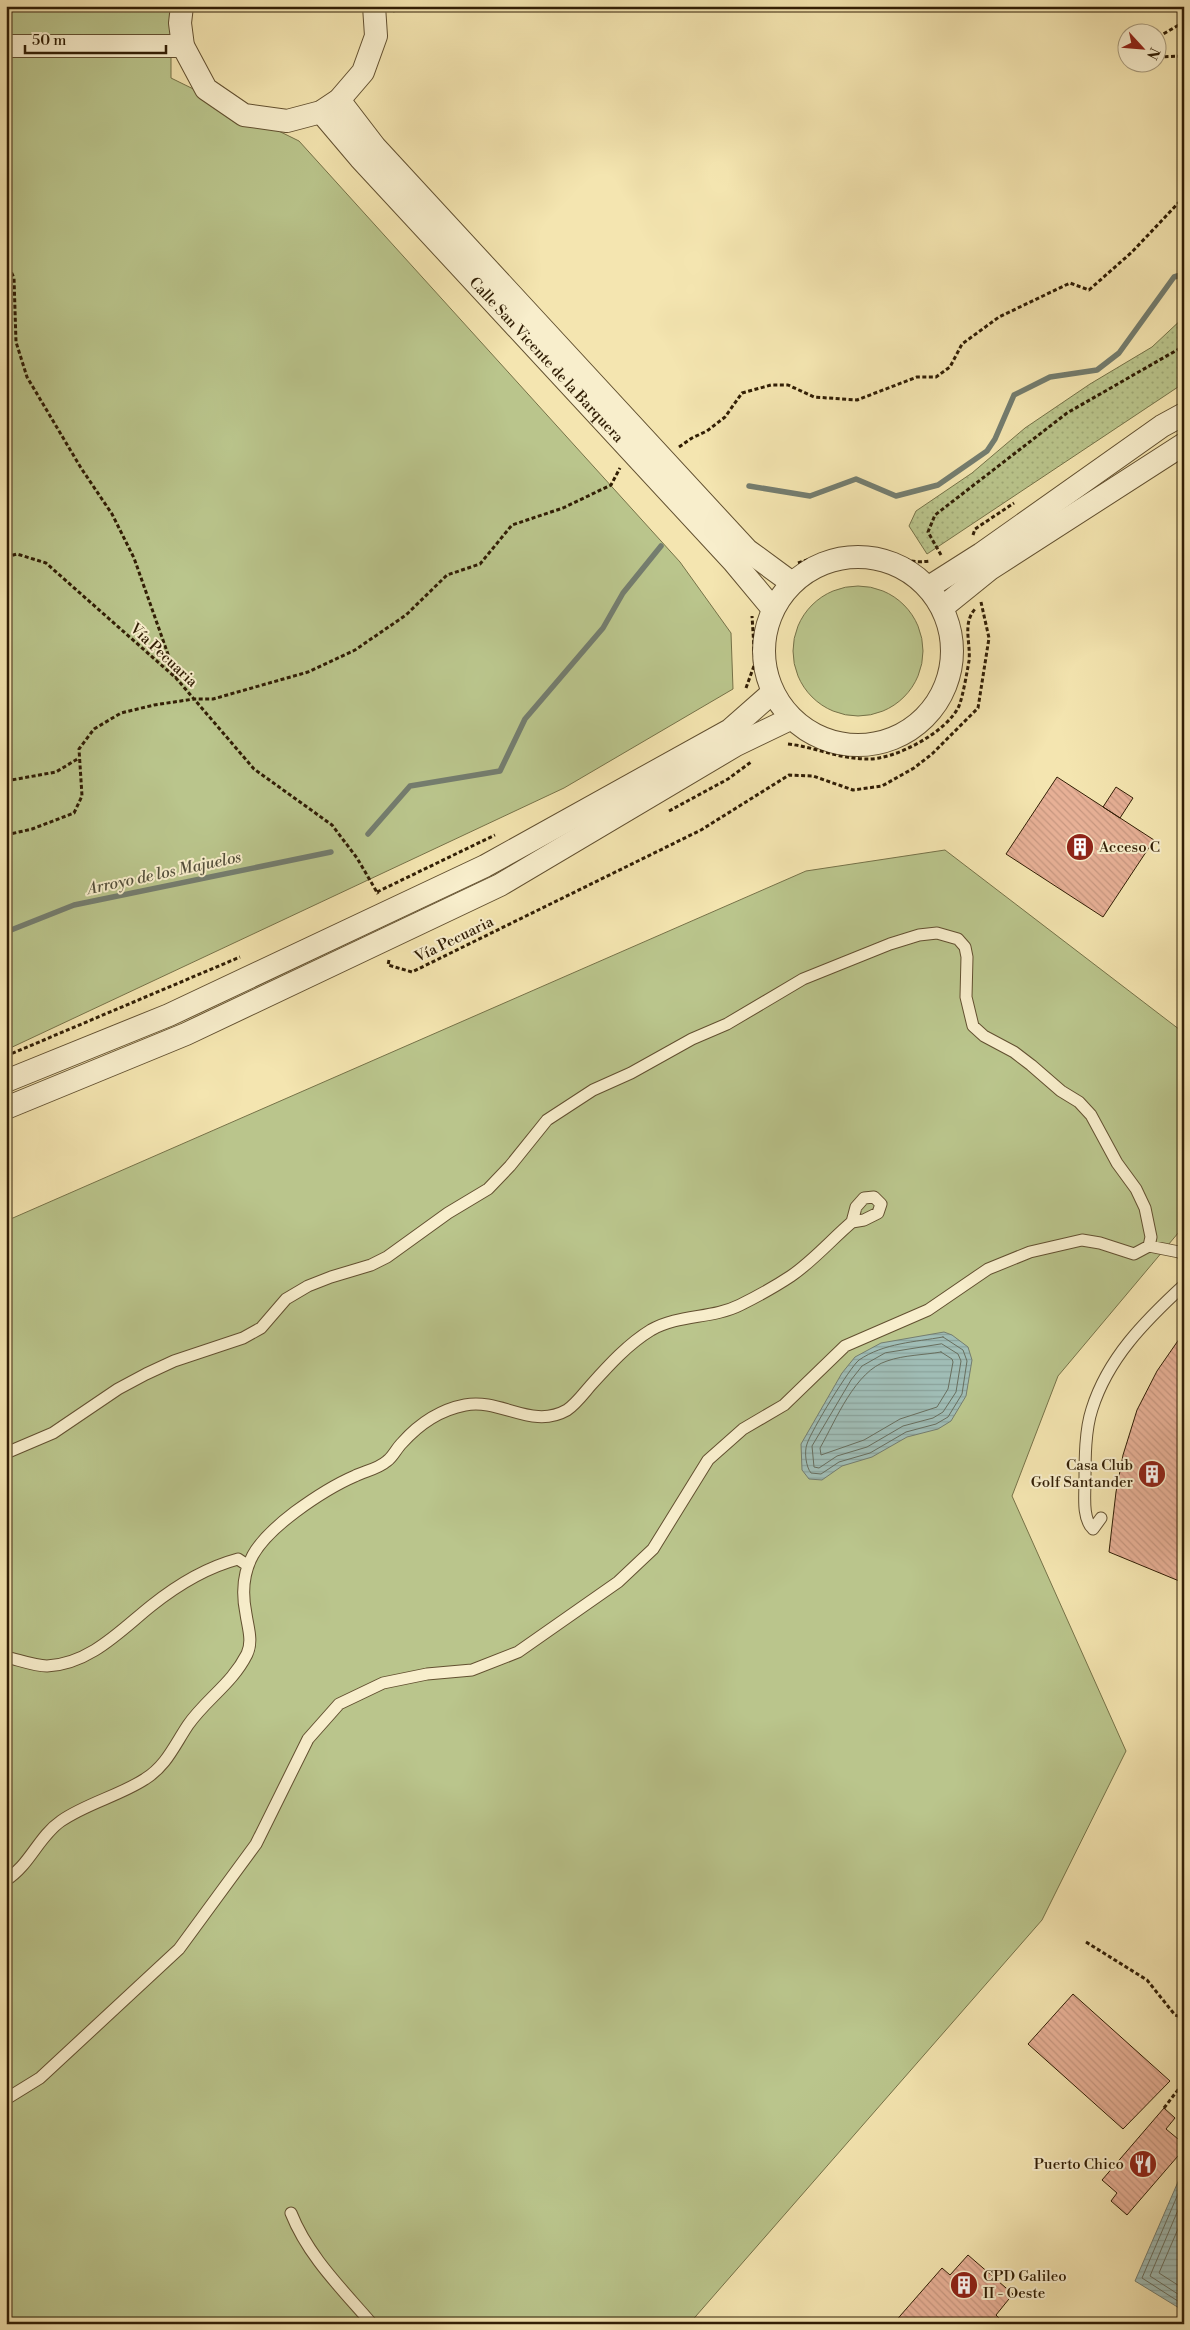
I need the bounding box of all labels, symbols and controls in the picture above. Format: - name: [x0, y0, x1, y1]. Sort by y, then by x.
- scale bar: [25, 22, 166, 54]
- north arrow: [1118, 22, 1168, 72]
- text: 50 m: [32, 31, 66, 50]
- text: N: [1142, 44, 1163, 62]
- street label: Calle San Vicente de la Barquera: [465, 273, 628, 447]
- street label: Vía Pecuaria: [125, 619, 202, 692]
- building icon: Acceso C: [1065, 832, 1095, 862]
- place label: Acceso C: [1098, 838, 1160, 857]
- water label: Arroyo de los Majuelos: [83, 847, 243, 899]
- street label: Vía Pecuaria: [411, 912, 497, 967]
- place label: Casa Club Golf Santander: [1031, 1456, 1134, 1492]
- building icon: Casa Club Golf Santander: [1137, 1459, 1167, 1489]
- restaurant icon: Puerto Chico: [1128, 2149, 1158, 2179]
- place label: Puerto Chico: [1034, 2155, 1124, 2174]
- place label: CPD Galileo II - Oeste: [983, 2267, 1067, 2303]
- building icon: CPD Galileo II - Oeste: [949, 2270, 979, 2300]

